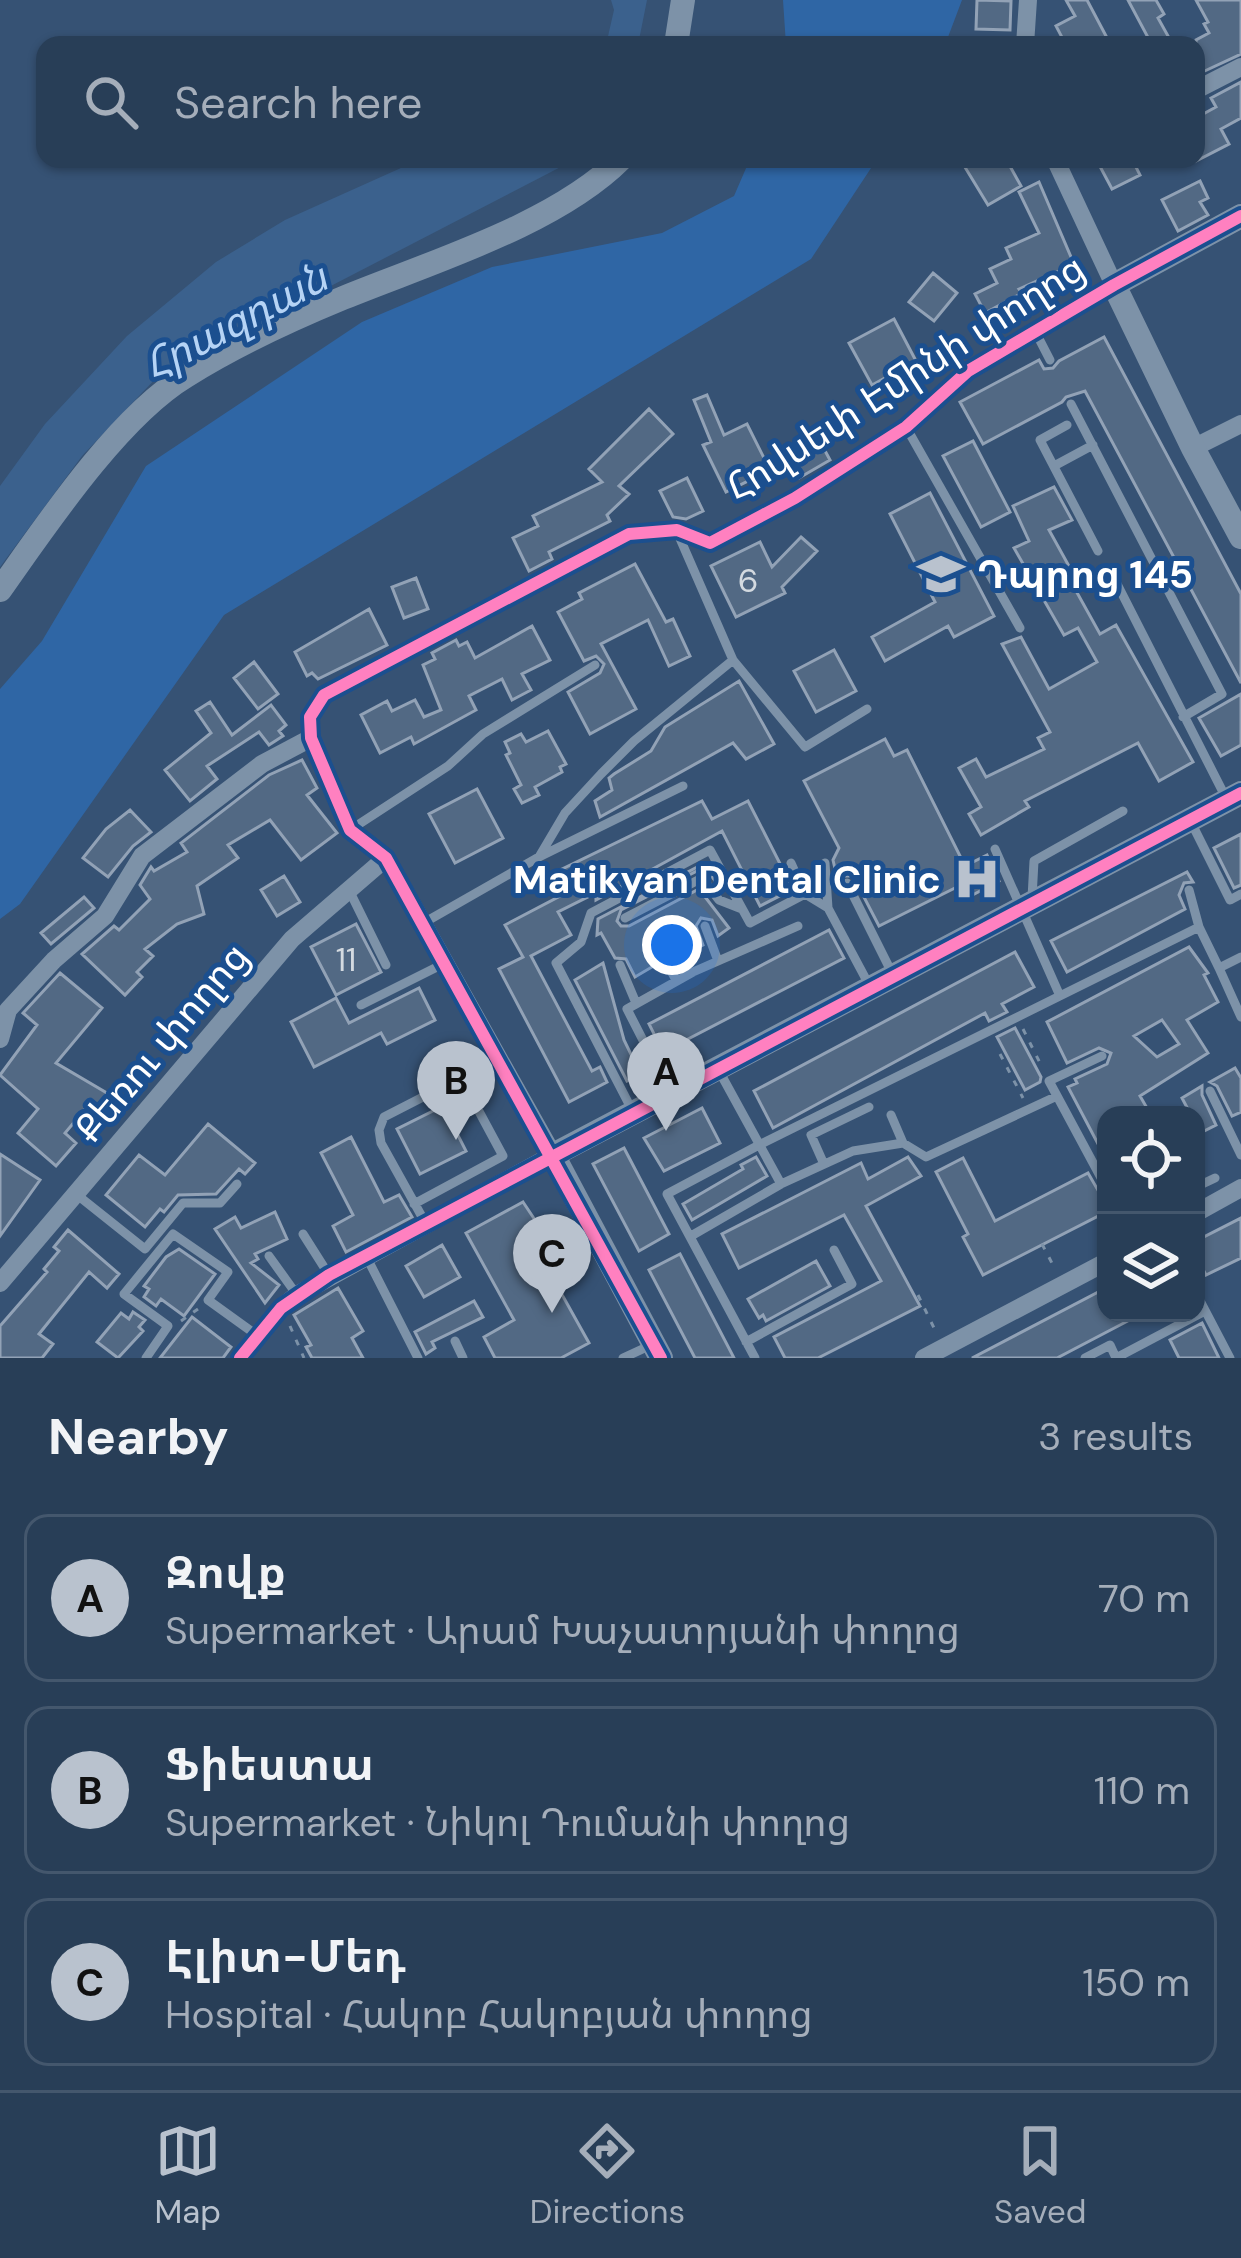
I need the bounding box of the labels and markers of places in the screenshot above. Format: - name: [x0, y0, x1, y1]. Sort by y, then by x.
- school or university icon: Դպրոց 145: [916, 549, 966, 599]
- place label: Դպրոց 145: [977, 549, 1193, 600]
- place label: Matikyan Dental Clinic: [513, 854, 941, 905]
- hospital icon: Matikyan Dental Clinic: [952, 854, 1002, 904]
- pin: A: [627, 1032, 705, 1131]
- pin: B: [417, 1041, 495, 1140]
- pin: C: [513, 1214, 591, 1313]

